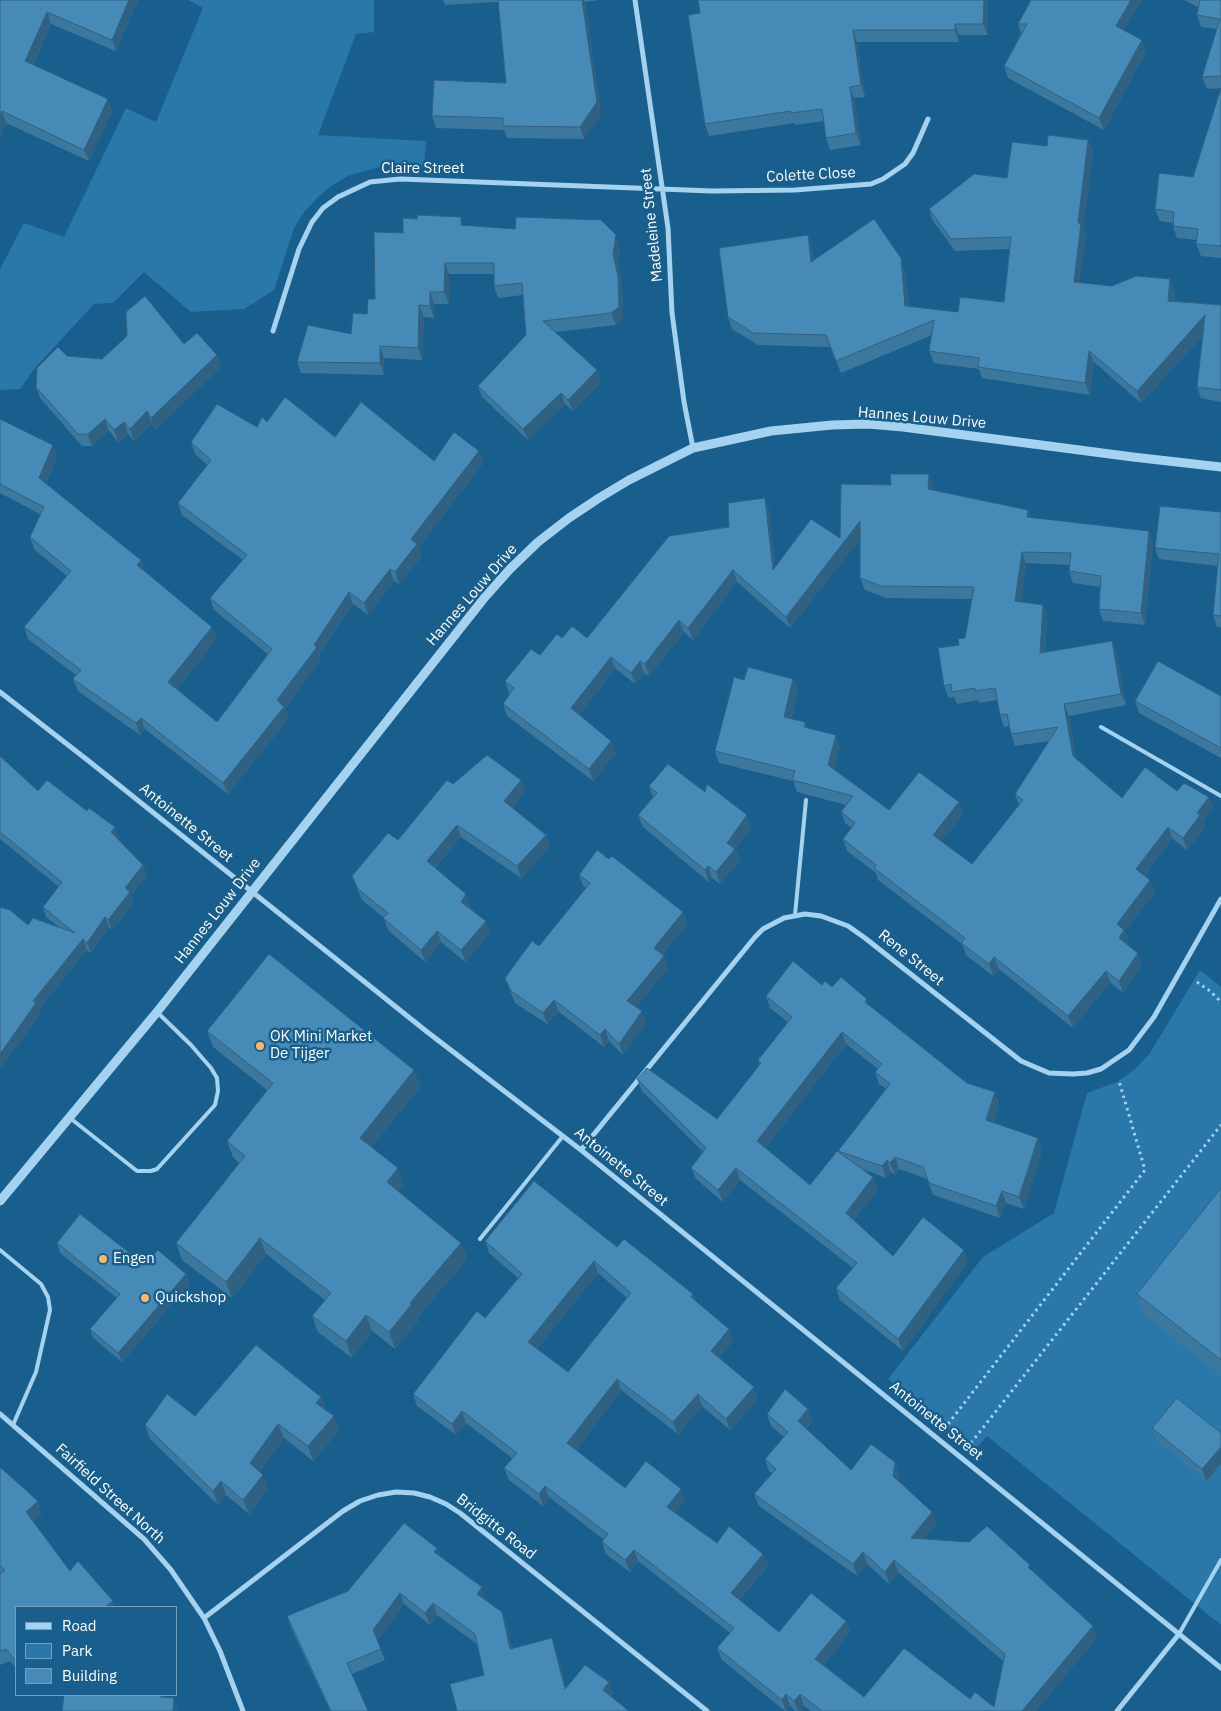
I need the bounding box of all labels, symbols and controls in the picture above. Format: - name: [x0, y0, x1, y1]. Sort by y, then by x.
- street label: Claire Street: [381, 160, 465, 178]
- street label: Colette Close: [766, 164, 856, 186]
- street label: Madeleine Street: [637, 167, 667, 283]
- street label: Hannes Louw Drive: [857, 403, 987, 433]
- street label: Hannes Louw Drive: [423, 540, 521, 650]
- street label: Antoinette Street: [135, 780, 237, 866]
- street label: Hannes Louw Drive: [171, 855, 265, 967]
- street label: Rene Street: [875, 926, 947, 990]
- place label: OK Mini Market De Tijger: [270, 1028, 372, 1063]
- marker: OK Mini Market De Tijger: [254, 1040, 266, 1052]
- street label: Antoinette Street: [570, 1124, 672, 1210]
- place label: Engen: [113, 1250, 155, 1268]
- marker: Engen: [97, 1253, 109, 1265]
- place label: Quickshop: [155, 1289, 226, 1307]
- marker: Quickshop: [139, 1292, 151, 1304]
- street label: Antoinette Street: [885, 1378, 987, 1464]
- street label: Fairfield Street North: [52, 1440, 168, 1548]
- street label: Bridgitte Road: [453, 1490, 539, 1564]
- legend: [15, 1606, 178, 1696]
- text: Road: [62, 1616, 97, 1635]
- text: Park: [62, 1641, 92, 1660]
- text: Building: [62, 1666, 117, 1685]

